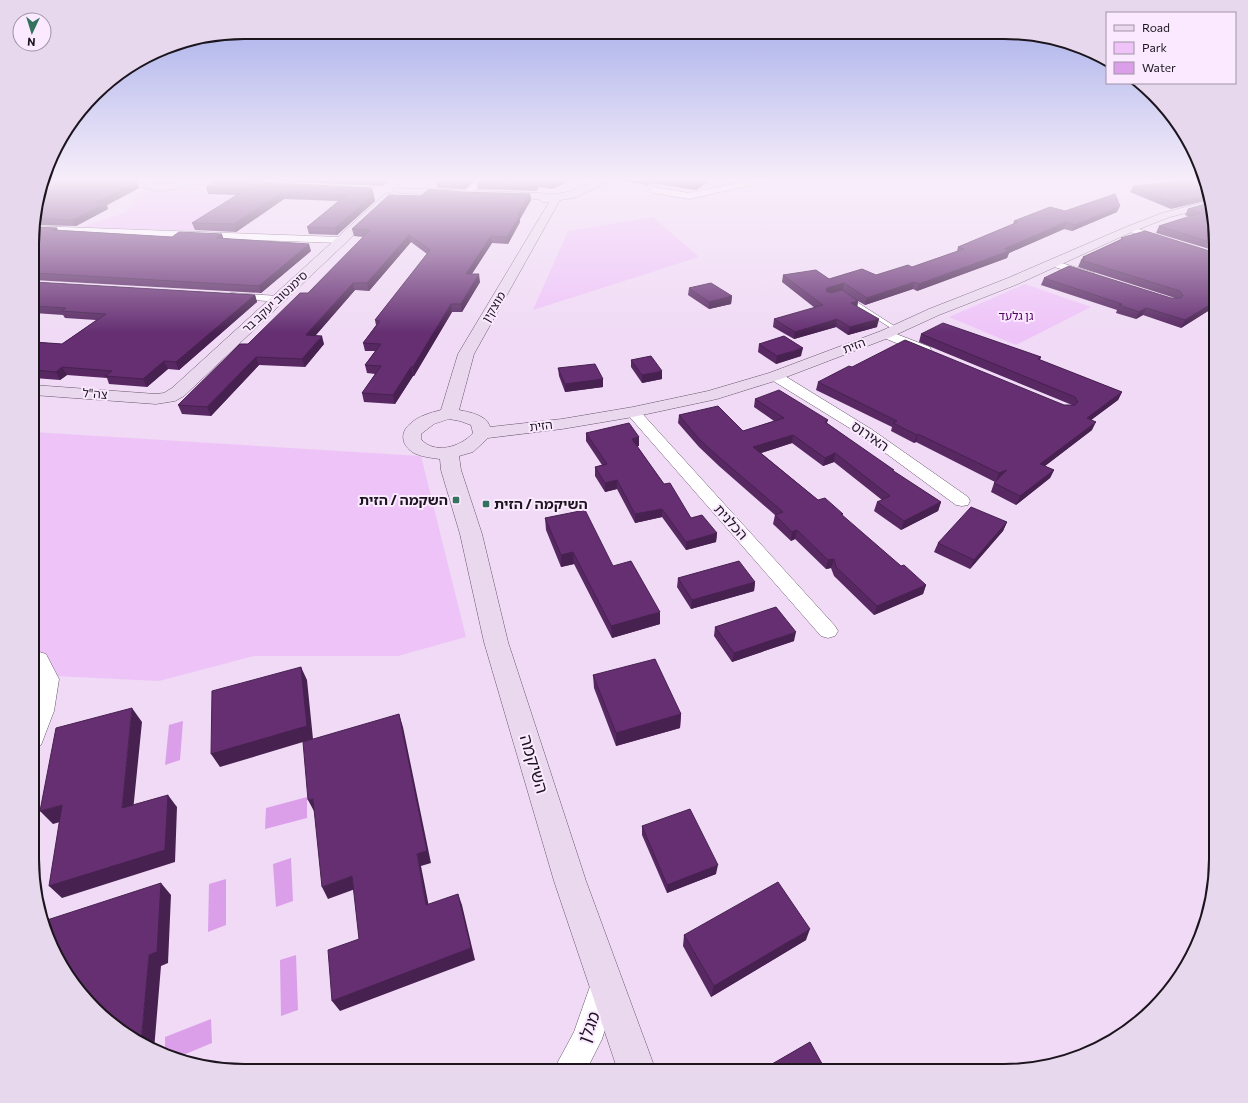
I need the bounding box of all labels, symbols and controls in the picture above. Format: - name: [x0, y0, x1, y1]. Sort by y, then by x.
- north arrow: [12, 12, 52, 52]
- legend: [1106, 12, 1236, 84]
- text: Road: [1142, 20, 1170, 34]
- text: N: [27, 36, 36, 49]
- text: Park: [1142, 40, 1168, 54]
- text: Water: [1142, 60, 1176, 74]
- street label: סימנטוב יעקב בר: [239, 267, 310, 335]
- street label: מוצקין: [479, 289, 508, 324]
- park label: גן גלעד: [999, 308, 1034, 322]
- street label: הזית: [840, 334, 867, 356]
- street label: צה"ל: [82, 385, 108, 401]
- street label: הזית: [529, 417, 553, 433]
- street label: האירוס: [848, 417, 892, 454]
- place label: השקמה / הזית: [359, 491, 448, 508]
- marker: השקמה / הזית: [451, 495, 461, 505]
- place label: השיקמה / הזית: [494, 495, 588, 512]
- marker: השיקמה / הזית: [481, 499, 491, 509]
- street label: הכלנית: [711, 500, 752, 543]
- street label: השיקמה: [516, 732, 553, 796]
- street label: מגלן: [573, 1008, 604, 1045]

